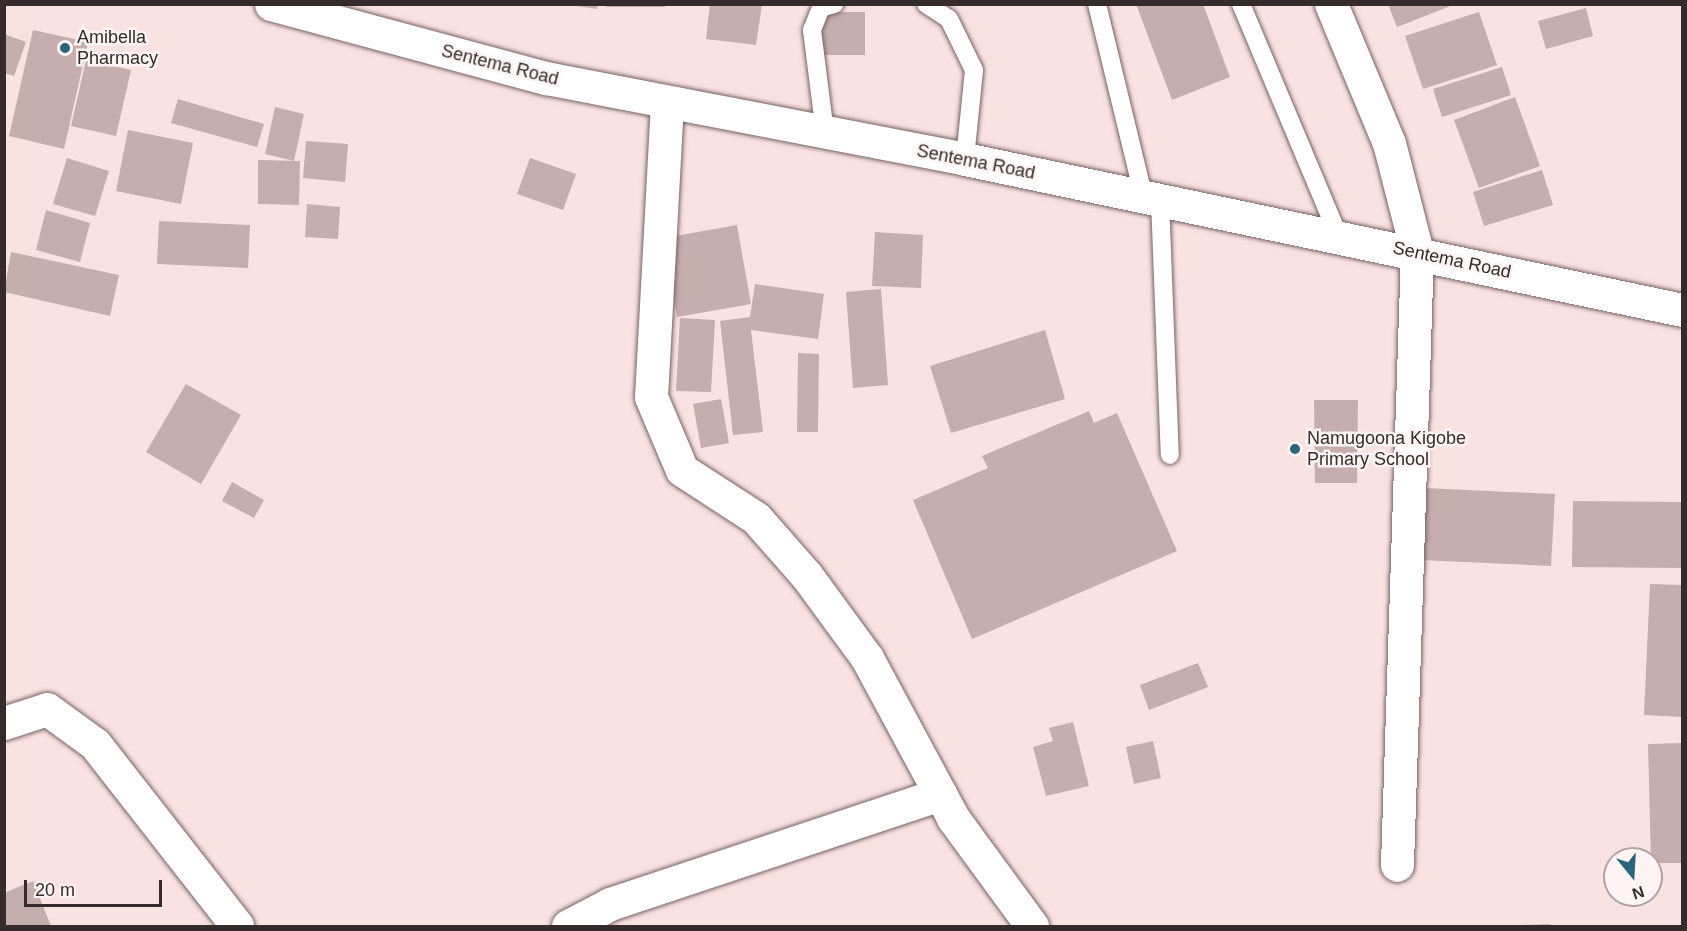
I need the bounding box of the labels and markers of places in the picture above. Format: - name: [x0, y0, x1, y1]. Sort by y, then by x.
- place label: Amibella Pharmacy: [77, 27, 158, 70]
- marker: Amibella Pharmacy: [58, 41, 72, 55]
- place label: Namugoona Kigobe Primary School: [1307, 428, 1466, 470]
- marker: Namugoona Kigobe Primary School: [1288, 442, 1302, 456]

